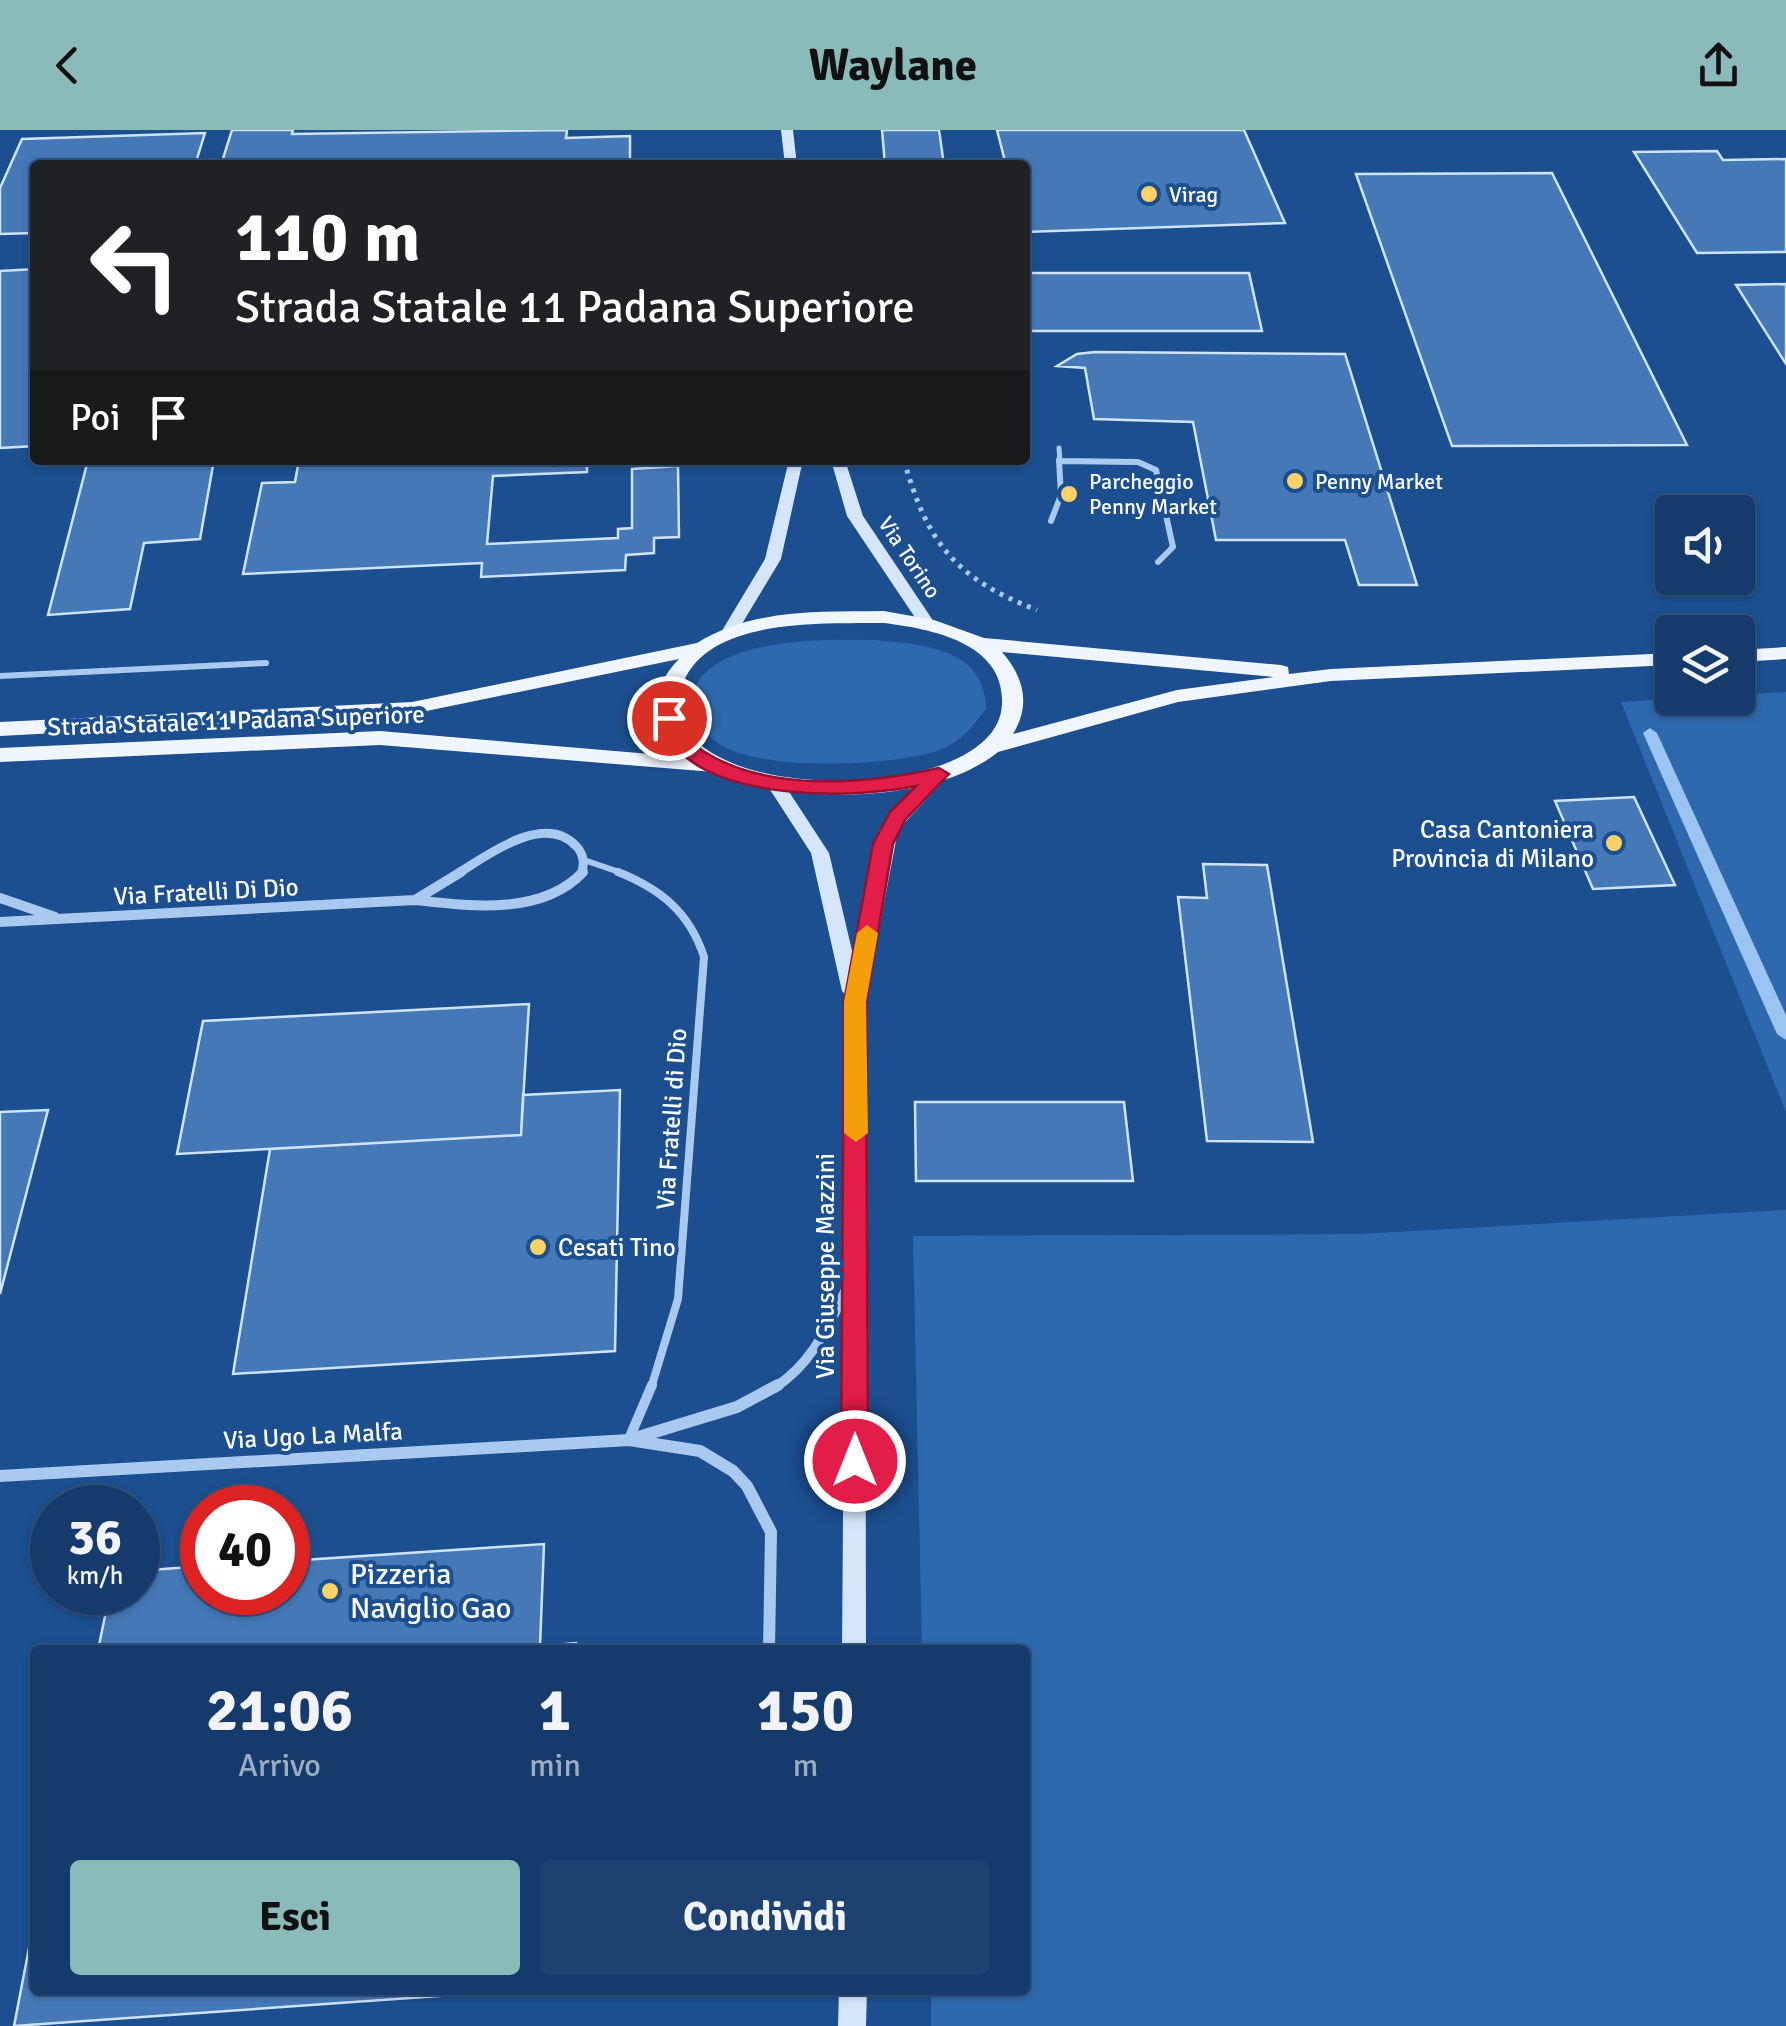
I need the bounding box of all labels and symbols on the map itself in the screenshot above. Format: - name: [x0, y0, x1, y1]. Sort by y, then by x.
- place label: Virag: [1169, 181, 1218, 208]
- marker: Virag: [1138, 183, 1160, 205]
- place label: Parcheggio Penny Market: [1089, 468, 1217, 520]
- place label: Penny Market: [1315, 468, 1443, 495]
- marker: Penny Market: [1284, 470, 1306, 492]
- marker: Parcheggio Penny Market: [1058, 483, 1080, 505]
- street label: Via Torino: [872, 511, 947, 603]
- pin: [627, 676, 712, 761]
- street label: Strada Statale 11 Padana Superiore: [47, 698, 425, 743]
- place label: Casa Cantoniera Provincia di Milano: [1391, 814, 1594, 874]
- marker: Casa Cantoniera Provincia di Milano: [1603, 832, 1625, 854]
- street label: Via Fratelli Di Dio: [113, 871, 299, 912]
- street label: Via Fratelli di Dio: [650, 1027, 693, 1211]
- street label: Via Giuseppe Mazzini: [810, 1153, 841, 1379]
- place label: Cesati Tino: [558, 1232, 676, 1263]
- marker: Cesati Tino: [527, 1236, 549, 1258]
- position arrow: [803, 1409, 907, 1513]
- street label: Via Ugo La Malfa: [222, 1415, 404, 1456]
- speed limit sign: 40: [180, 1485, 310, 1615]
- place label: Pizzeria Naviglio Gao: [350, 1556, 511, 1627]
- marker: Pizzeria Naviglio Gao: [319, 1580, 341, 1602]

